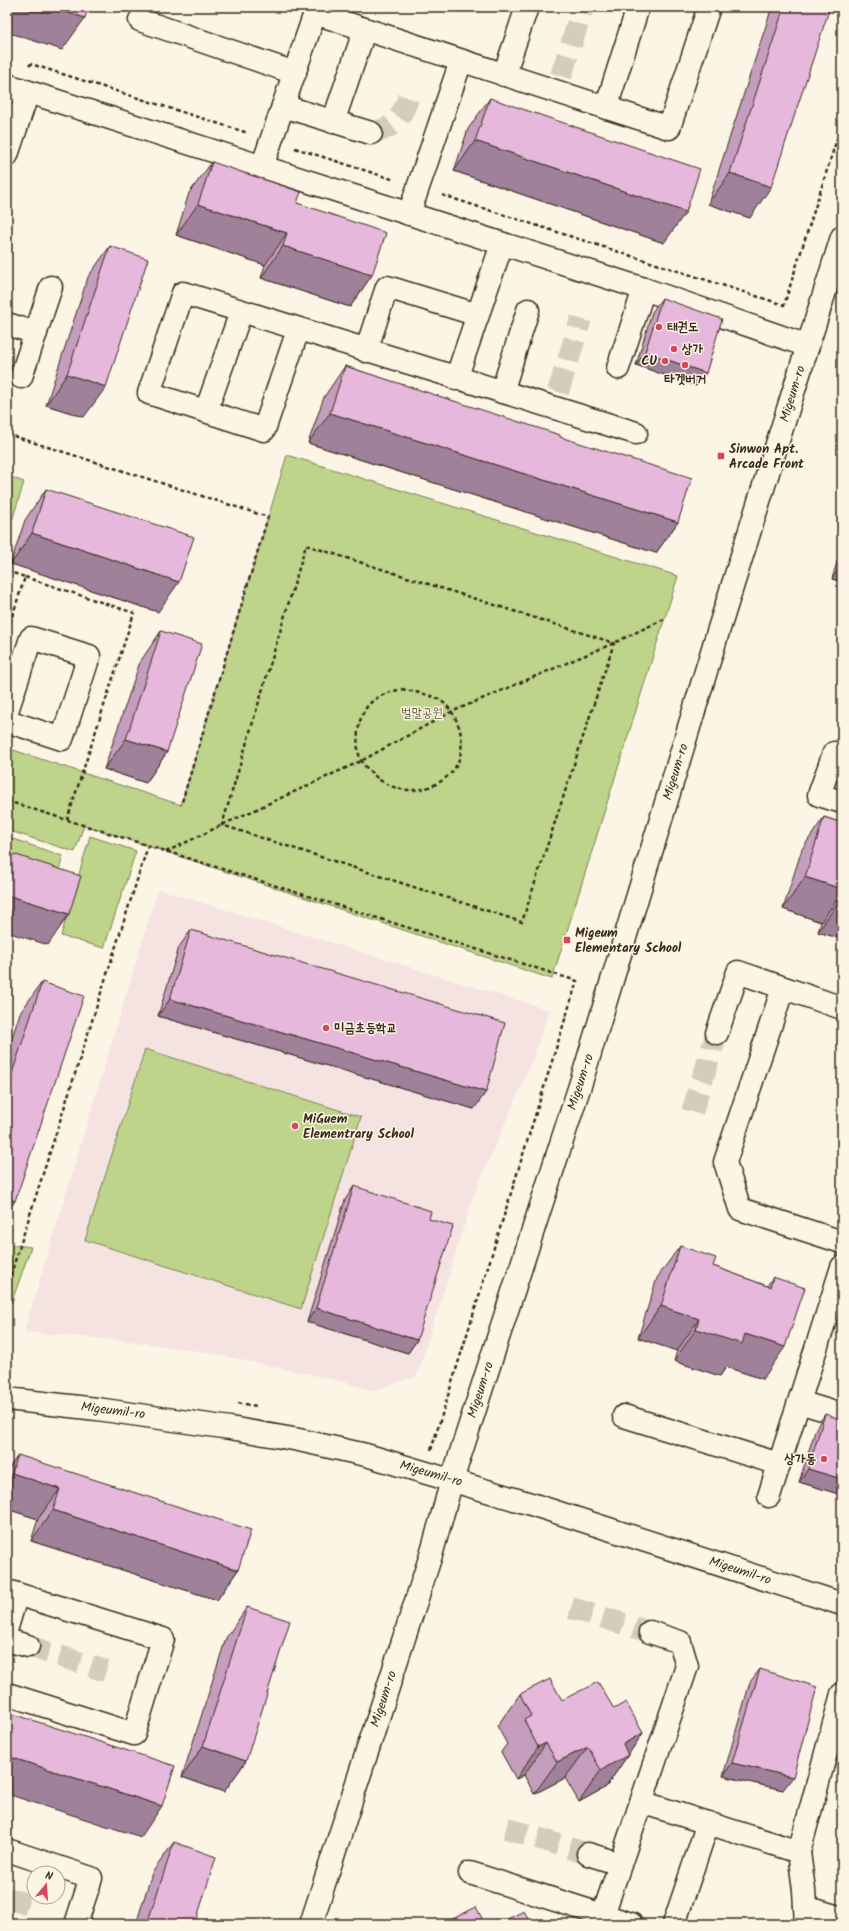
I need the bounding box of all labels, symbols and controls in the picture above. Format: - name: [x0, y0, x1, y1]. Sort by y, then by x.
- place label: 태권도: [667, 317, 699, 338]
- marker: 태권도: [654, 322, 664, 332]
- place label: 상가: [681, 339, 703, 360]
- marker: 상가: [669, 344, 679, 354]
- place label: CU: [641, 351, 657, 372]
- marker: CU: [660, 356, 670, 366]
- marker: 타겟버거: [680, 360, 690, 370]
- street label: Migeum-ro: [774, 363, 812, 425]
- place label: 타겟버거: [664, 369, 706, 390]
- place label: Sinwon Apt. Arcade Front: [729, 439, 804, 475]
- marker: Sinwon Apt. Arcade Front: [716, 451, 726, 461]
- park label: 벌말공원: [401, 703, 443, 724]
- street label: Migeum-ro: [657, 741, 695, 803]
- place label: Migeum Elementary School: [575, 923, 682, 959]
- marker: Migeum Elementary School: [562, 935, 572, 945]
- place label: 미금초등학교: [334, 1018, 397, 1039]
- marker: 미금초등학교: [321, 1023, 331, 1033]
- street label: Migeum-ro: [562, 1051, 600, 1113]
- place label: MiGuem Elementrary School: [303, 1109, 415, 1145]
- marker: MiGuem Elementrary School: [290, 1121, 300, 1131]
- street label: Migeum-ro: [462, 1359, 500, 1421]
- street label: Migeumil-ro: [80, 1397, 146, 1425]
- place label: 상가동: [784, 1449, 817, 1470]
- marker: 상가동: [819, 1454, 829, 1464]
- street label: Migeumil-ro: [397, 1455, 465, 1493]
- street label: Migeumil-ro: [706, 1551, 774, 1591]
- street label: Migeum-ro: [365, 1668, 403, 1730]
- north arrow: [26, 1865, 66, 1905]
- text: N: [43, 1867, 55, 1886]

